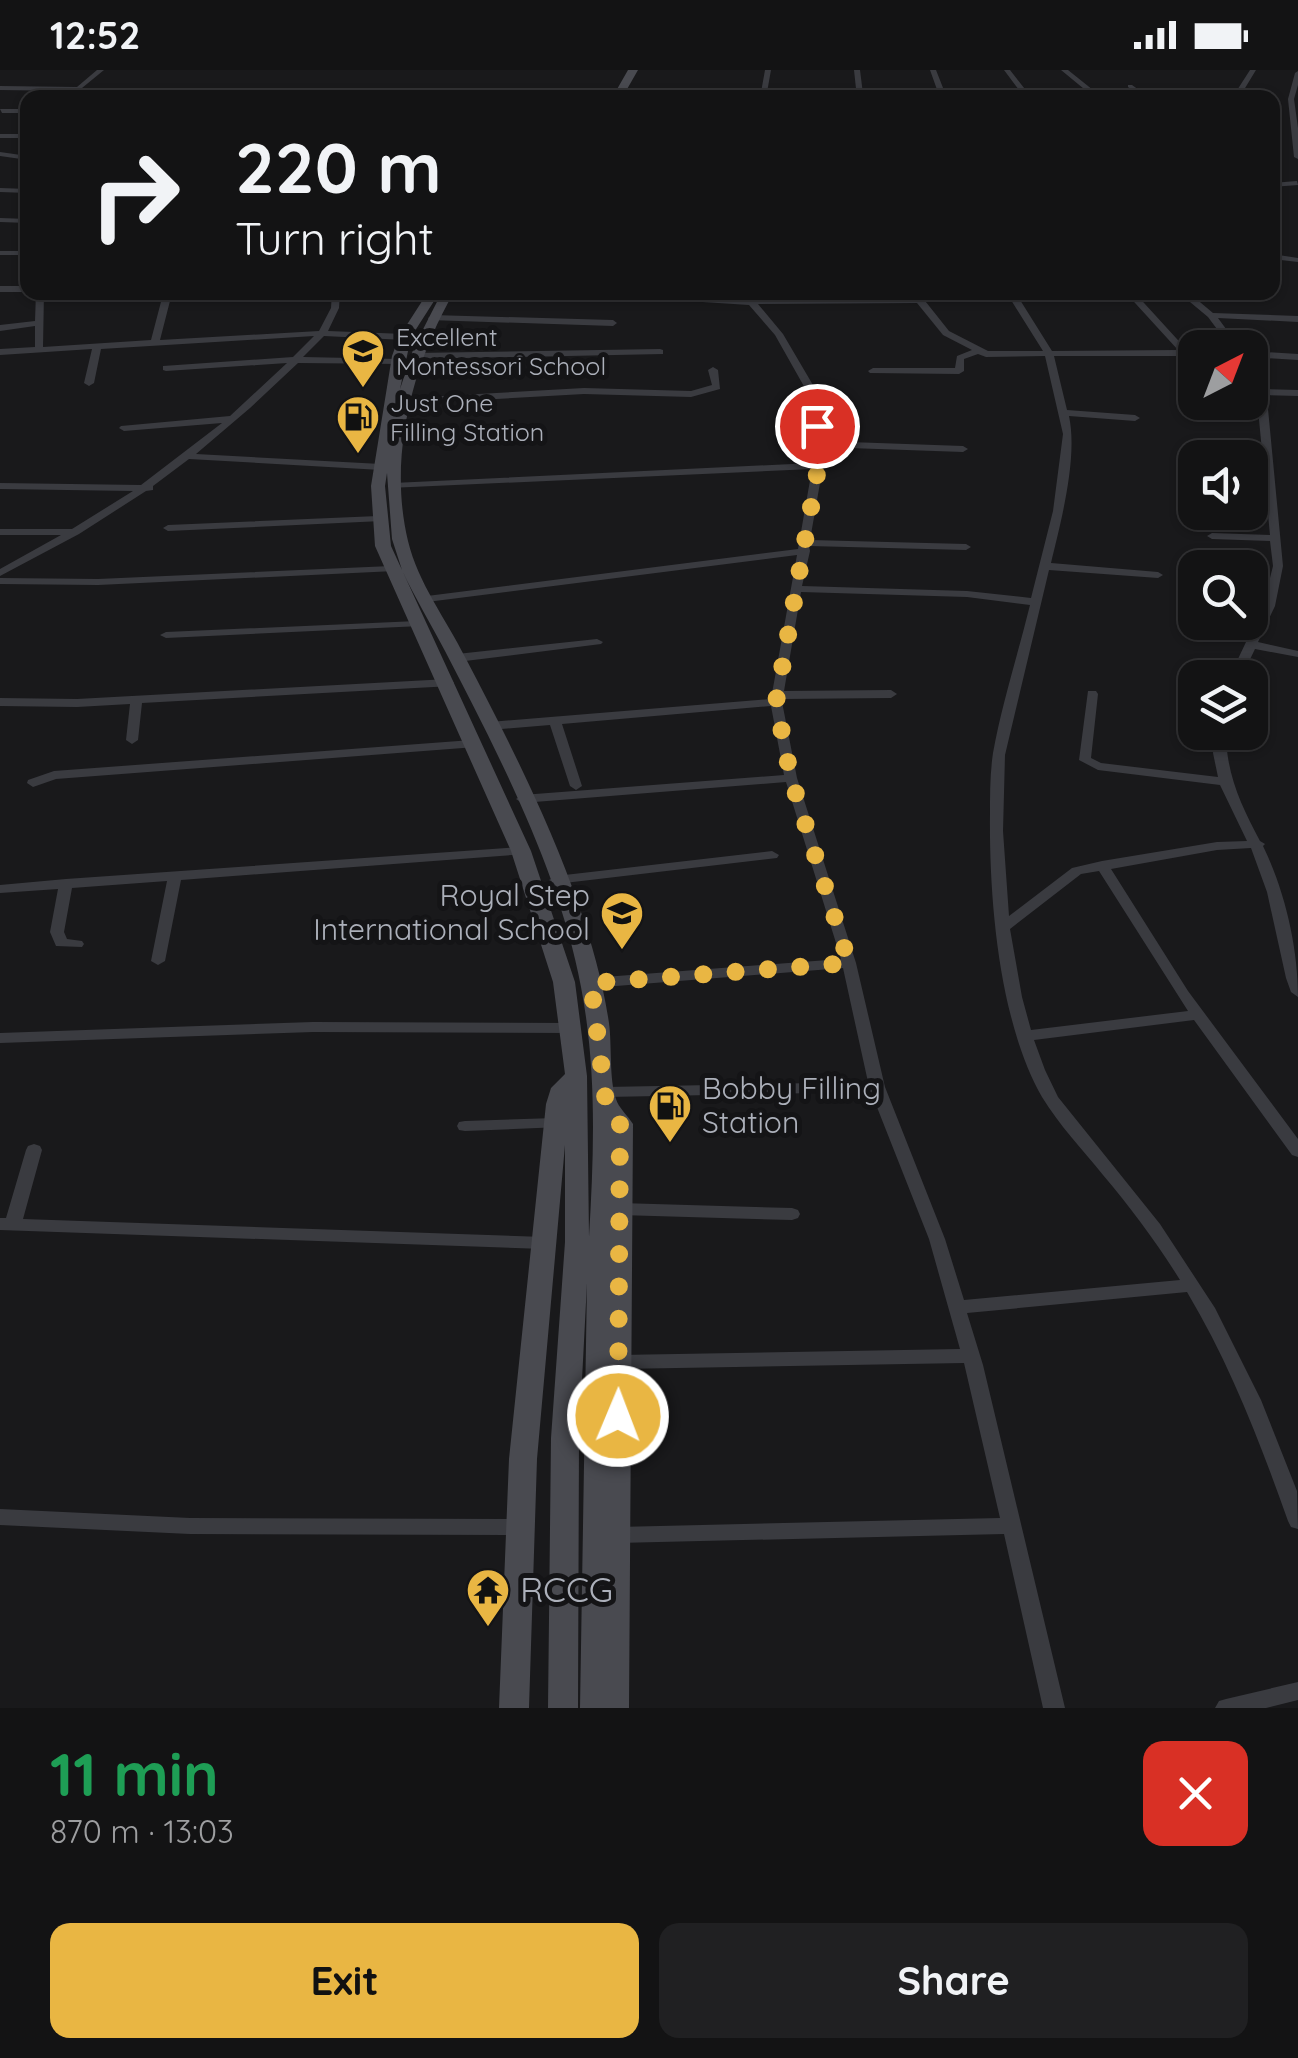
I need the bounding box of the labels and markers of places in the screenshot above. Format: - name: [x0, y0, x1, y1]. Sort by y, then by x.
- place label: Excellent Montessori School: [396, 321, 606, 381]
- school or university icon: Excellent Montessori School: [340, 328, 386, 389]
- pin: [775, 384, 860, 469]
- place label: Just One Filling Station: [390, 387, 544, 447]
- fuel station icon: Just One Filling Station: [335, 394, 381, 455]
- place label: Royal Step International School: [313, 876, 590, 948]
- school or university icon: Royal Step International School: [599, 890, 645, 951]
- place label: Bobby Filling Station: [702, 1069, 881, 1141]
- fuel station icon: Bobby Filling Station: [647, 1083, 693, 1144]
- temple icon: RCCG: [465, 1567, 511, 1628]
- place label: RCCG: [520, 1567, 613, 1611]

